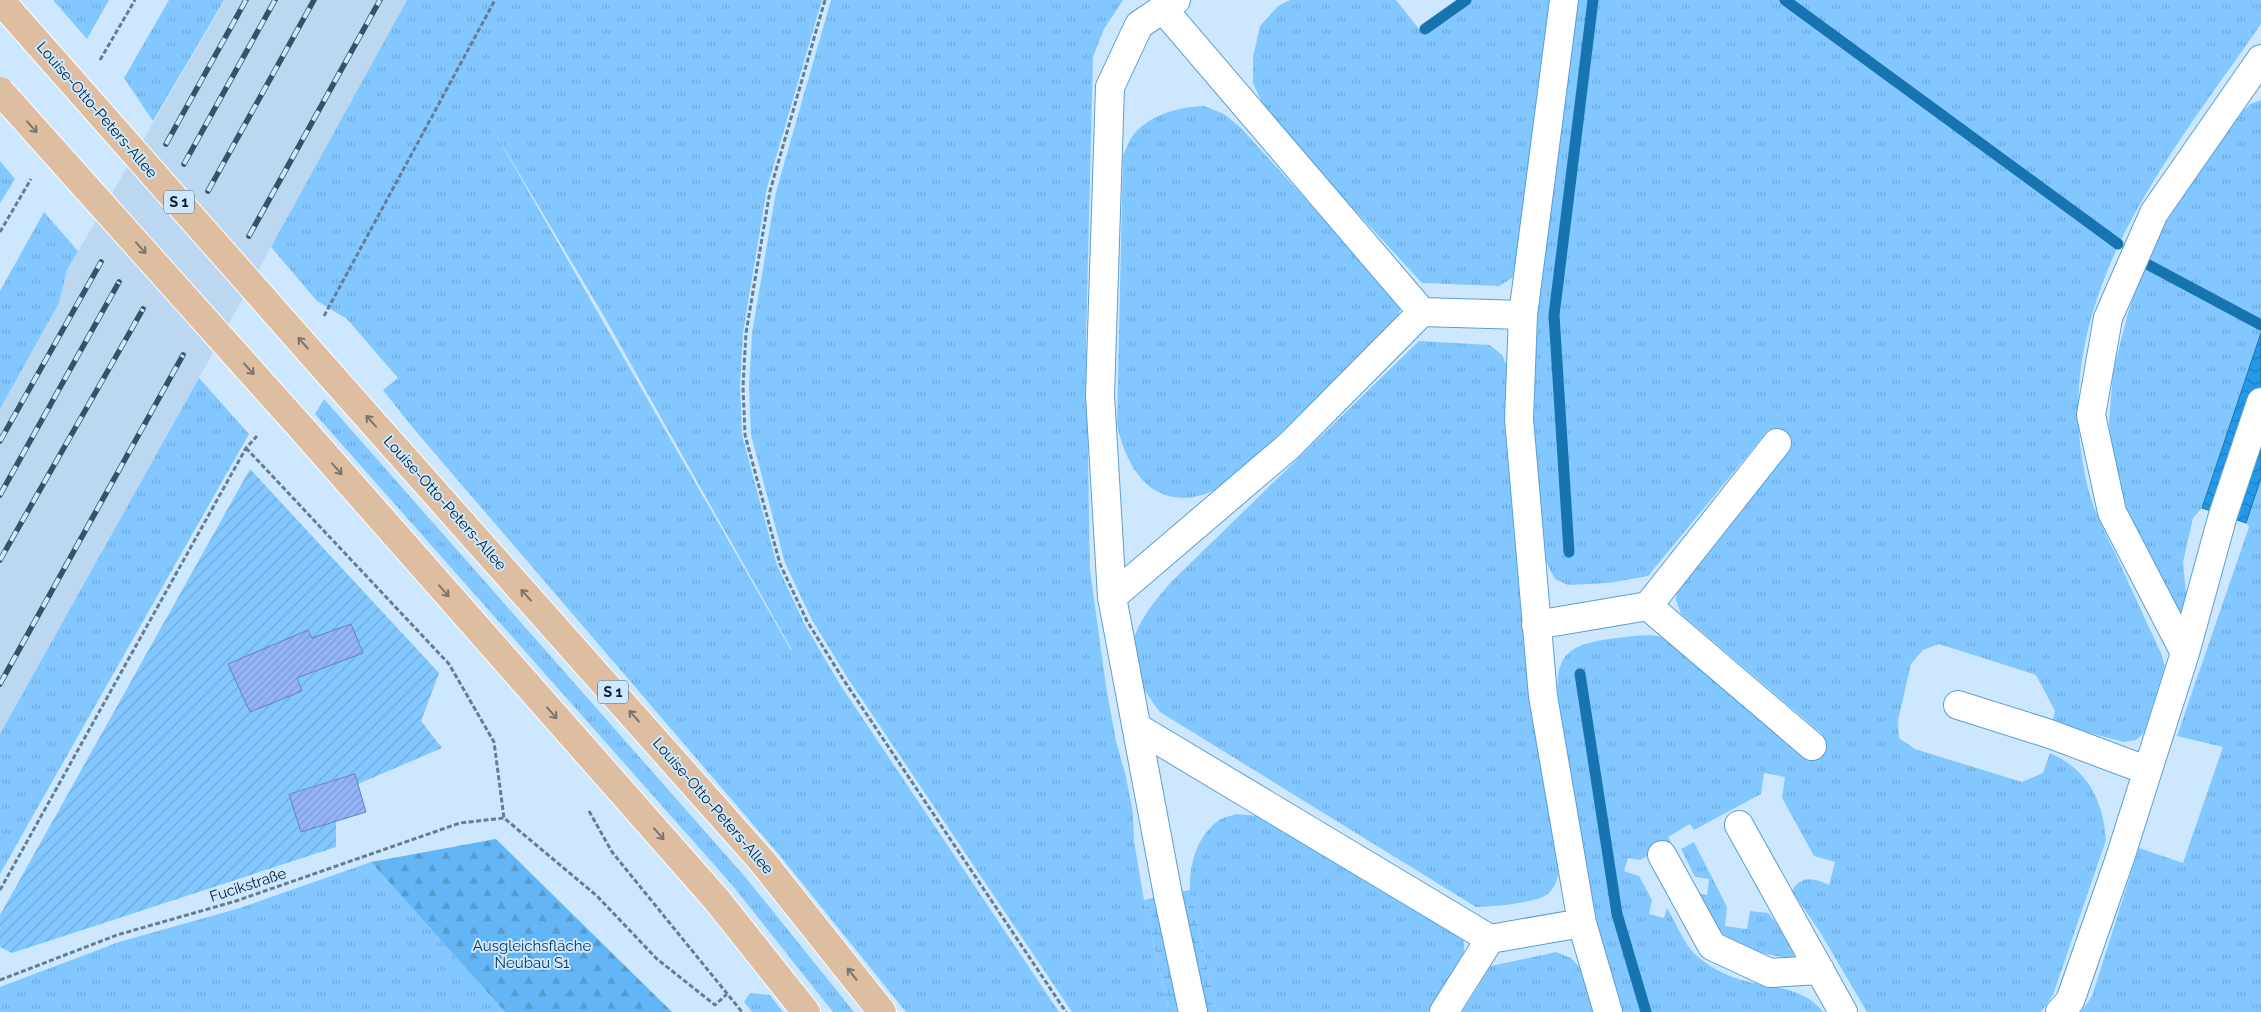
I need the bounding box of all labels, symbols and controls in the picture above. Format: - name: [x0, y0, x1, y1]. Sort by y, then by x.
- street label: Louise-Otto-Peters-Allee: [33, 38, 161, 182]
- one-way arrow: [27, 120, 38, 133]
- road number: S 1: [164, 190, 194, 213]
- one-way arrow: [135, 242, 147, 255]
- one-way arrow: [297, 337, 309, 350]
- one-way arrow: [243, 363, 255, 376]
- one-way arrow: [366, 414, 377, 427]
- street label: Louise-Otto-Peters-Allee: [380, 432, 510, 574]
- one-way arrow: [331, 462, 343, 475]
- one-way arrow: [439, 584, 450, 597]
- one-way arrow: [520, 588, 532, 601]
- road number: S 1: [598, 680, 628, 704]
- one-way arrow: [546, 706, 558, 719]
- one-way arrow: [628, 710, 640, 723]
- street label: Louise-Otto-Peters-Allee: [649, 734, 777, 878]
- one-way arrow: [653, 828, 665, 841]
- street label: Fucikstraße: [207, 864, 289, 906]
- park label: Ausgleichsfläche Neubau S1: [473, 937, 591, 972]
- one-way arrow: [846, 968, 857, 981]

